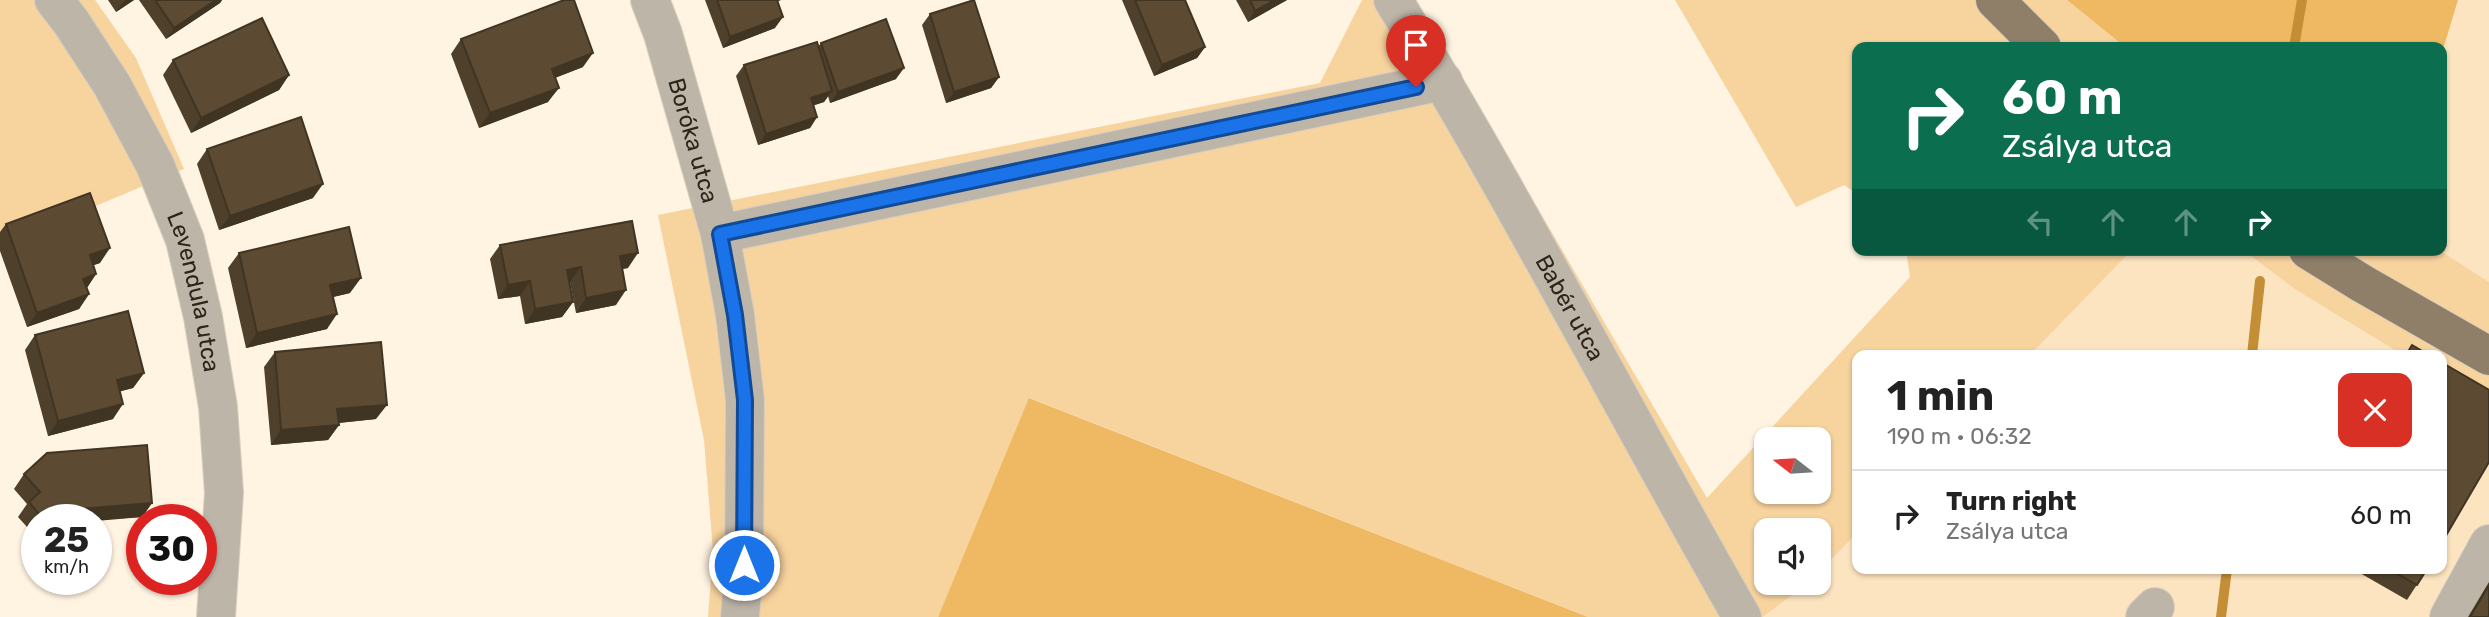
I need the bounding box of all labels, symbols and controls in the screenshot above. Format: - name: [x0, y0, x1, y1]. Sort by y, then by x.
- pin: [1386, 15, 1446, 87]
- icon: arrive: [1397, 26, 1435, 64]
- text: 60 m: [2002, 68, 2123, 126]
- icon: right: [1887, 70, 1978, 161]
- street label: Boróka utca: [662, 75, 724, 206]
- text: Zsálya utca: [2002, 127, 2172, 165]
- icon: left: [2021, 203, 2059, 241]
- icon: ahead: [2094, 203, 2132, 241]
- icon: ahead: [2167, 203, 2205, 241]
- icon: right: [2240, 203, 2278, 241]
- street label: Levendula utca: [161, 207, 226, 374]
- street label: Babér utca: [1530, 250, 1610, 366]
- text: 1 min: [1887, 371, 1994, 421]
- button: close: [2338, 373, 2412, 447]
- text: 190 m · 06:32: [1887, 422, 2032, 450]
- north arrow: [1754, 427, 1830, 504]
- map controls: [1754, 427, 1831, 595]
- text: Turn right: [1946, 486, 2076, 517]
- icon: right: [1887, 497, 1925, 535]
- text: 60 m: [2350, 500, 2412, 531]
- speed limit sign: 30: [126, 504, 217, 595]
- text: Zsálya utca: [1946, 517, 2069, 545]
- button: sound: [1754, 518, 1831, 595]
- text: 25: [44, 519, 89, 561]
- position arrow: [707, 528, 781, 602]
- text: km/h: [44, 556, 89, 578]

